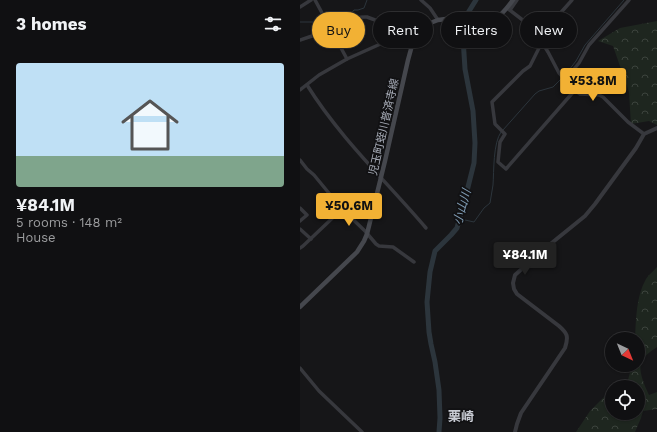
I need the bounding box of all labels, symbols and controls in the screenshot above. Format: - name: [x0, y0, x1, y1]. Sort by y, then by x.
- chip: Buy: [312, 12, 365, 48]
- chip: Rent: [373, 12, 433, 48]
- chip: Filters: [441, 12, 512, 48]
- chip: New: [520, 12, 577, 48]
- icon: filters: [262, 13, 284, 35]
- text: 3 homes: [16, 14, 87, 34]
- pin: ¥53.8M: [560, 68, 626, 102]
- text: ¥53.8M: [569, 73, 617, 88]
- street label: 児玉町蛭川普済寺線: [367, 77, 401, 177]
- icon: home: [114, 89, 186, 161]
- water label: 小山川: [450, 186, 474, 226]
- pin: ¥50.6M: [316, 193, 382, 227]
- text: ¥84.1M: [16, 195, 75, 215]
- text: ¥50.6M: [325, 198, 373, 213]
- text: 5 rooms · 148 m²: [16, 215, 122, 230]
- text: House: [16, 230, 56, 245]
- pin: ¥84.1M: [492, 242, 558, 276]
- text: ¥84.1M: [502, 247, 548, 262]
- north arrow: [605, 332, 645, 372]
- map controls: [605, 332, 645, 420]
- button: locate: [605, 380, 645, 420]
- district label: 栗崎: [448, 409, 474, 424]

